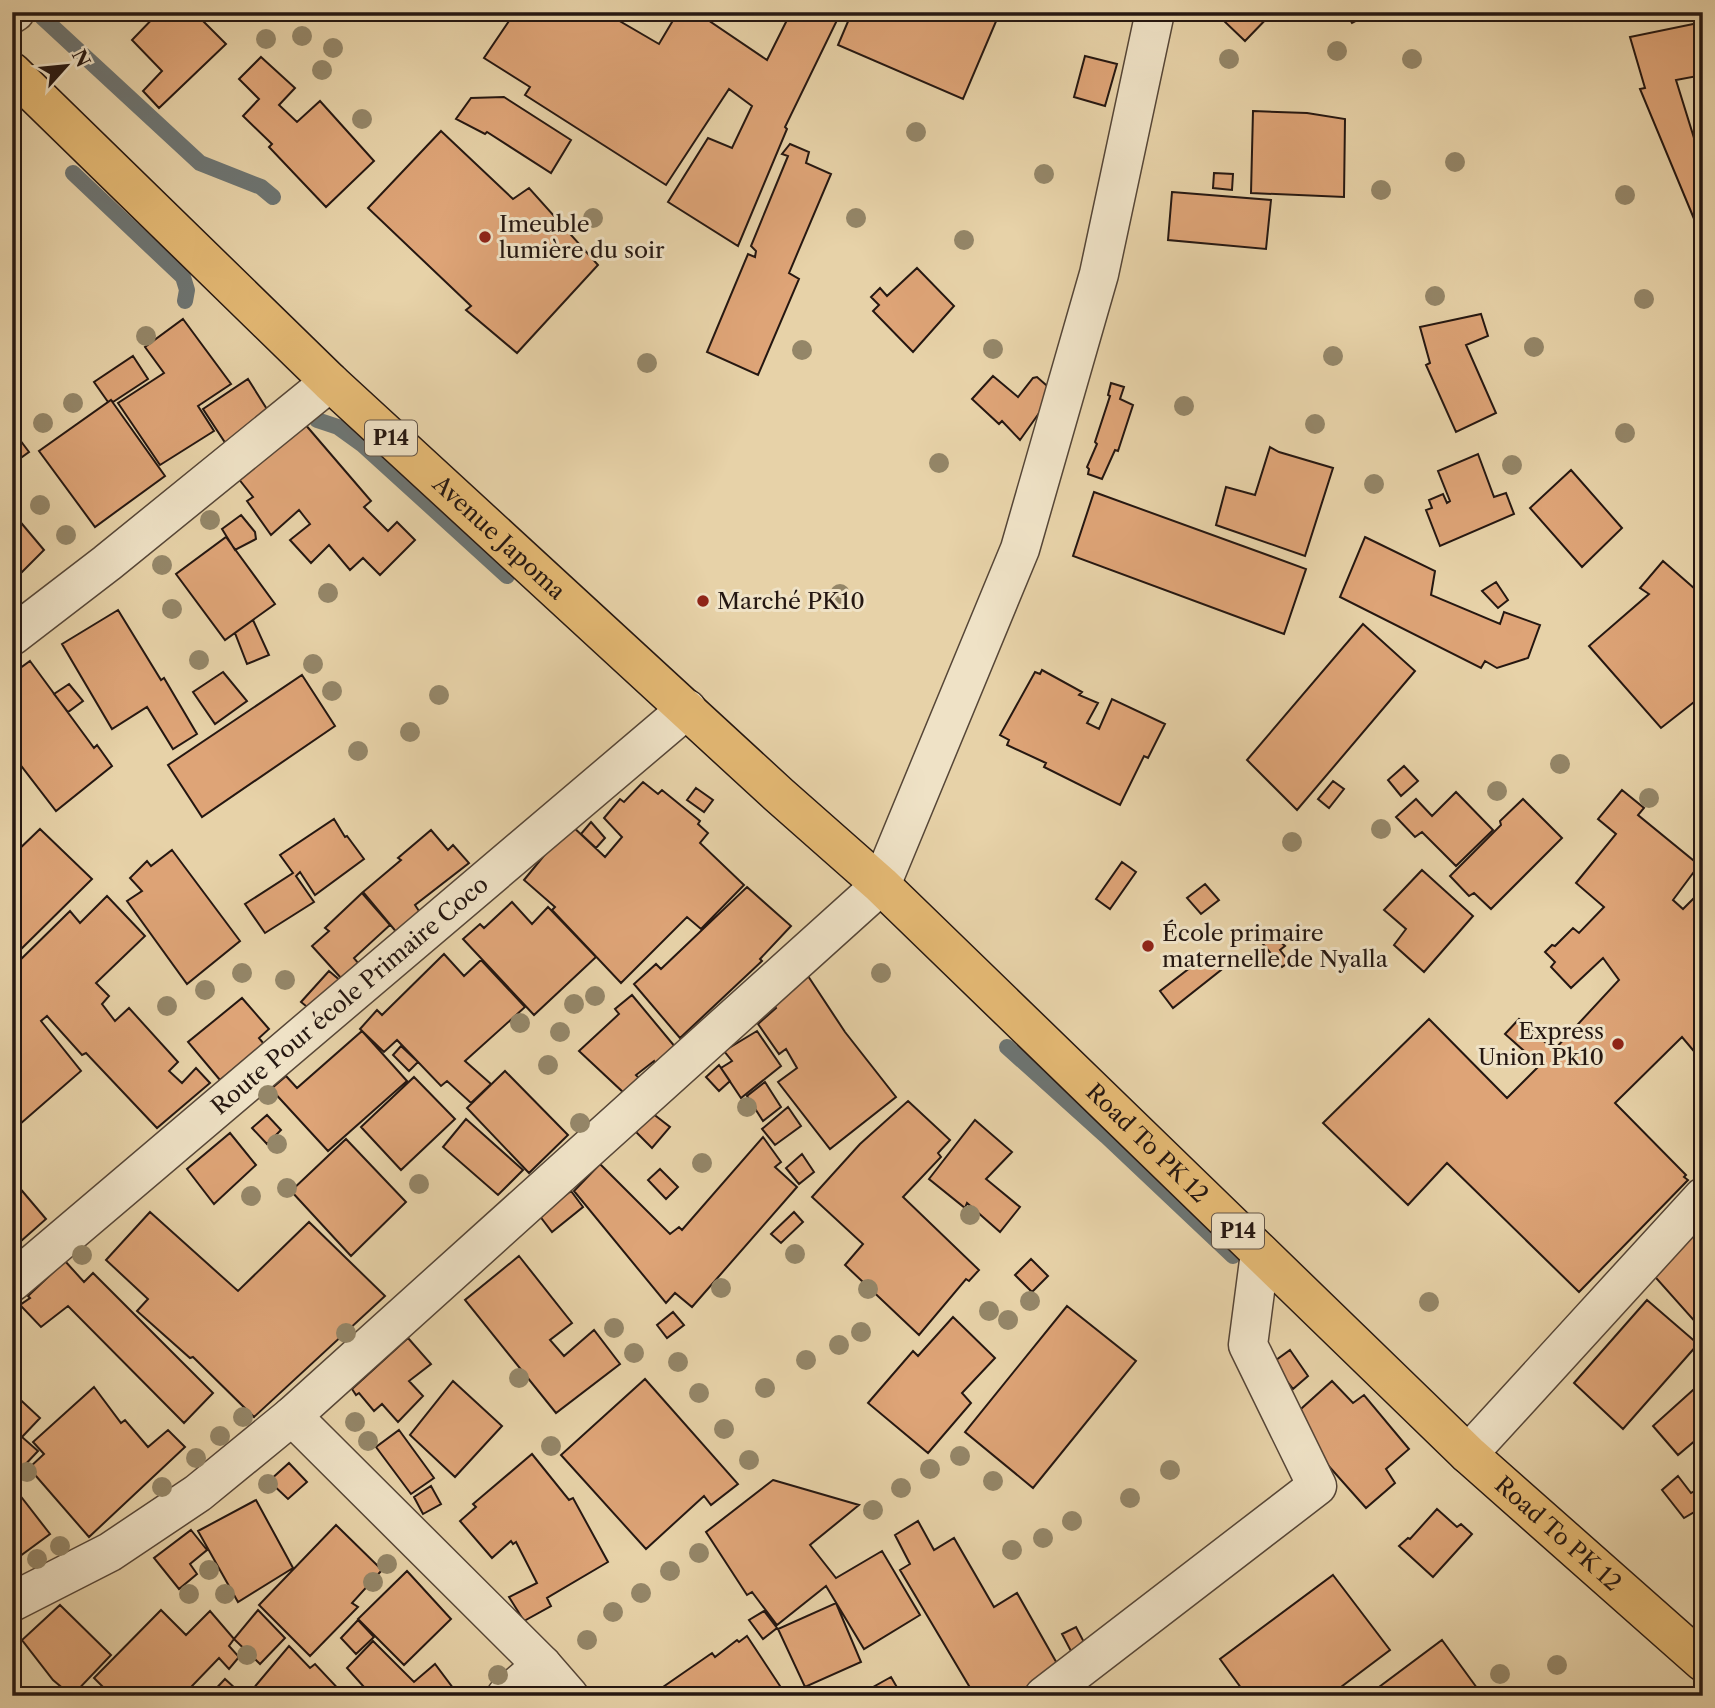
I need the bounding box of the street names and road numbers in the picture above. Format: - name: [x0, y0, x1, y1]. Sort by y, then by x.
- road number: P14: [365, 420, 417, 456]
- street label: Avenue Japoma: [427, 469, 572, 606]
- street label: Route Pour école Primaire Coco: [206, 870, 494, 1121]
- street label: Road To PK 12: [1080, 1078, 1214, 1209]
- road number: P14: [1212, 1214, 1264, 1248]
- street label: Road To PK 12: [1489, 1471, 1627, 1597]

